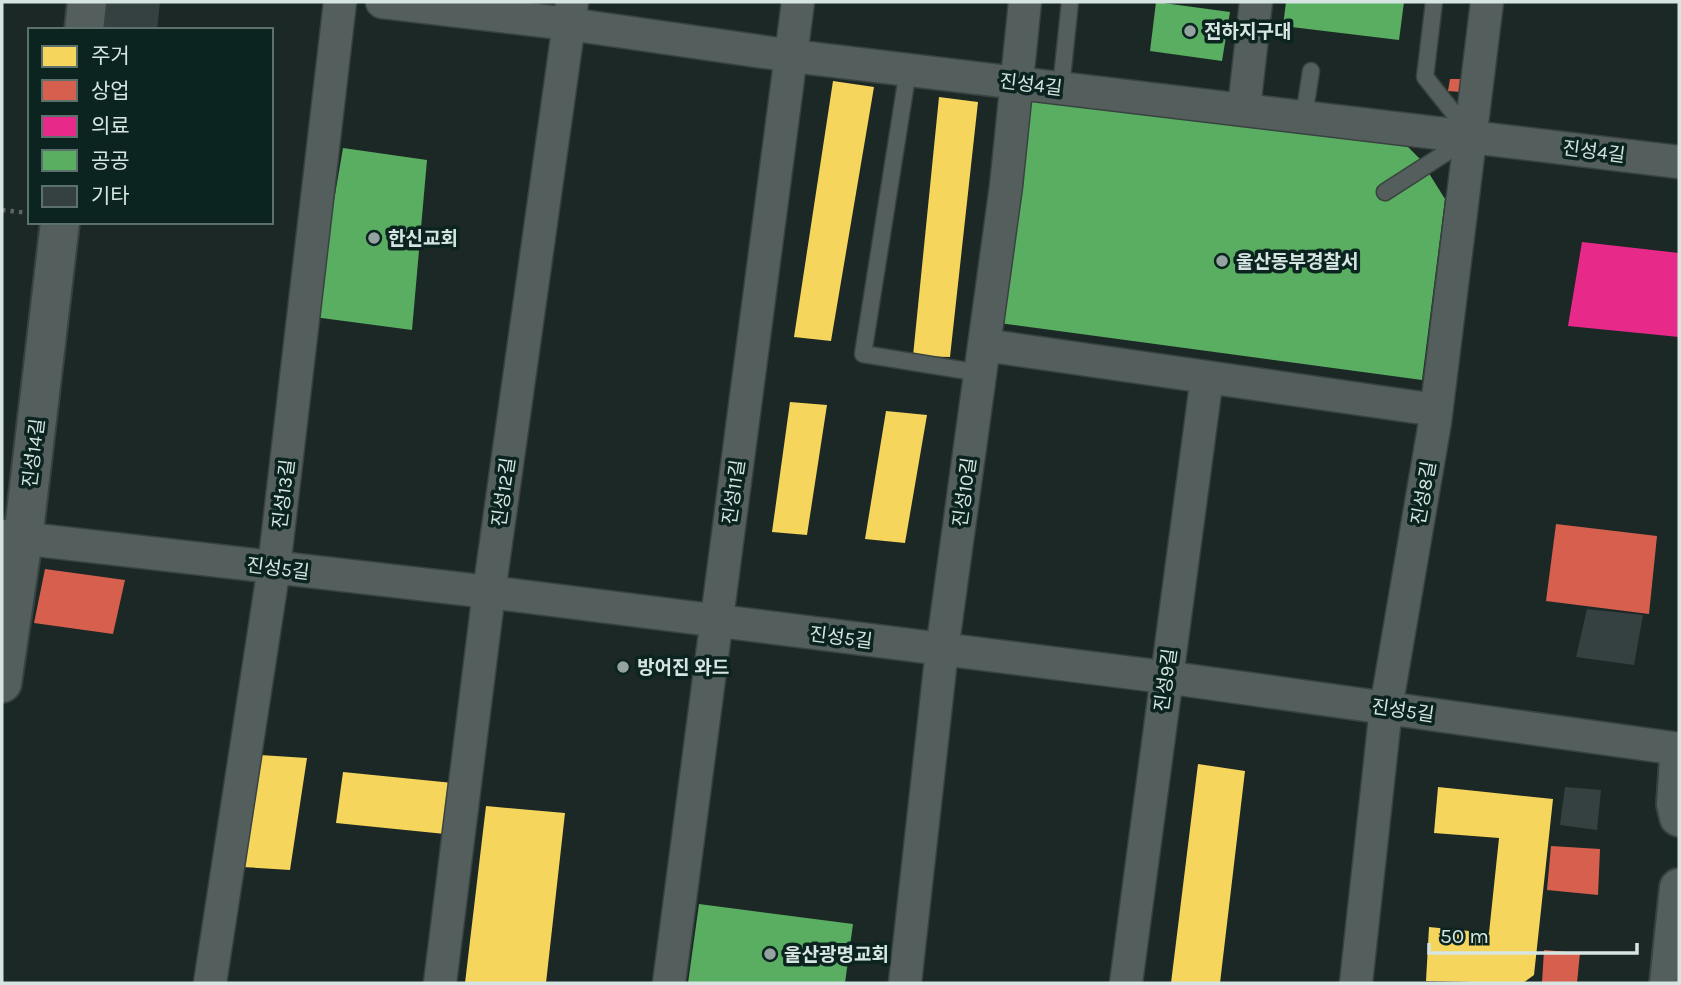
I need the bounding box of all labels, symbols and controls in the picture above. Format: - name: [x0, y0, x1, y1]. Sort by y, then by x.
- place label: 전하지구대: [1204, 21, 1291, 43]
- marker: 전하지구대: [1182, 23, 1198, 39]
- legend: [28, 28, 273, 224]
- text: 주거: [91, 44, 130, 68]
- street label: 진성4길: [998, 70, 1064, 100]
- text: 상업: [91, 79, 130, 103]
- text: 의료: [91, 114, 130, 138]
- street label: 진성4길: [1561, 137, 1627, 167]
- text: 공공: [91, 149, 130, 173]
- text: 기타: [91, 184, 130, 208]
- place label: 한신교회: [388, 228, 458, 250]
- marker: 한신교회: [366, 230, 382, 246]
- place label: 울산동부경찰서: [1236, 251, 1358, 273]
- marker: 울산동부경찰서: [1214, 253, 1230, 269]
- street label: 진성14길: [19, 417, 49, 489]
- street label: 진성12길: [488, 456, 520, 528]
- street label: 진성10길: [949, 456, 981, 528]
- street label: 진성13길: [269, 458, 299, 530]
- street label: 진성11길: [719, 458, 749, 526]
- street label: 진성8길: [1408, 460, 1440, 527]
- street label: 진성5길: [245, 554, 311, 584]
- street label: 진성5길: [808, 623, 874, 653]
- street label: 진성9길: [1151, 647, 1181, 713]
- place label: 방어진 와드: [637, 657, 729, 679]
- marker: 방어진 와드: [615, 659, 631, 675]
- street label: 진성5길: [1370, 696, 1436, 726]
- scale bar: [1429, 912, 1637, 956]
- text: 50 m: [1440, 924, 1489, 948]
- place label: 울산광명교회: [784, 944, 889, 966]
- marker: 울산광명교회: [762, 946, 778, 962]

